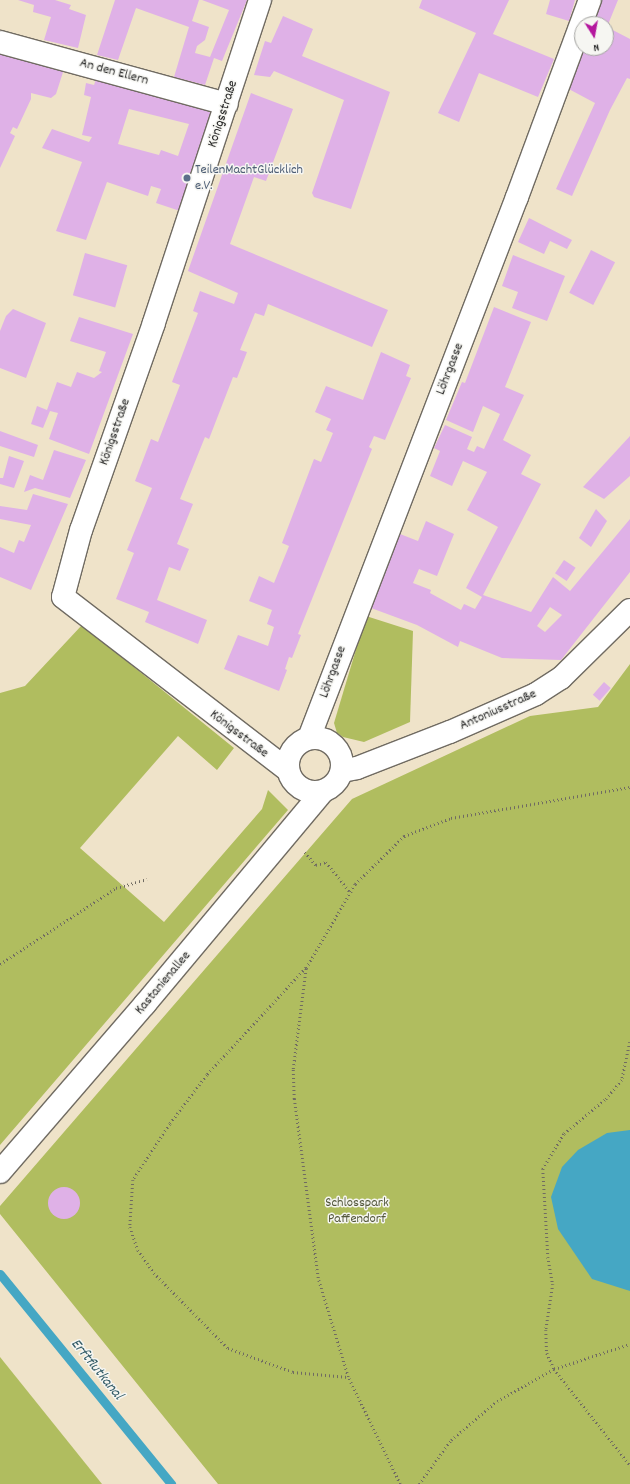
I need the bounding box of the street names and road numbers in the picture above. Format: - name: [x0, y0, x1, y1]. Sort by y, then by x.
- street label: An den Ellern: [78, 55, 150, 89]
- street label: Königsstraße: [204, 78, 242, 150]
- street label: Löhrgasse: [432, 341, 468, 397]
- street label: Königsstraße: [96, 396, 134, 468]
- street label: Löhrgasse: [316, 644, 350, 700]
- street label: Antoniusstraße: [457, 686, 539, 734]
- street label: Königsstraße: [206, 706, 272, 762]
- street label: Kastanienallee: [132, 948, 194, 1018]

